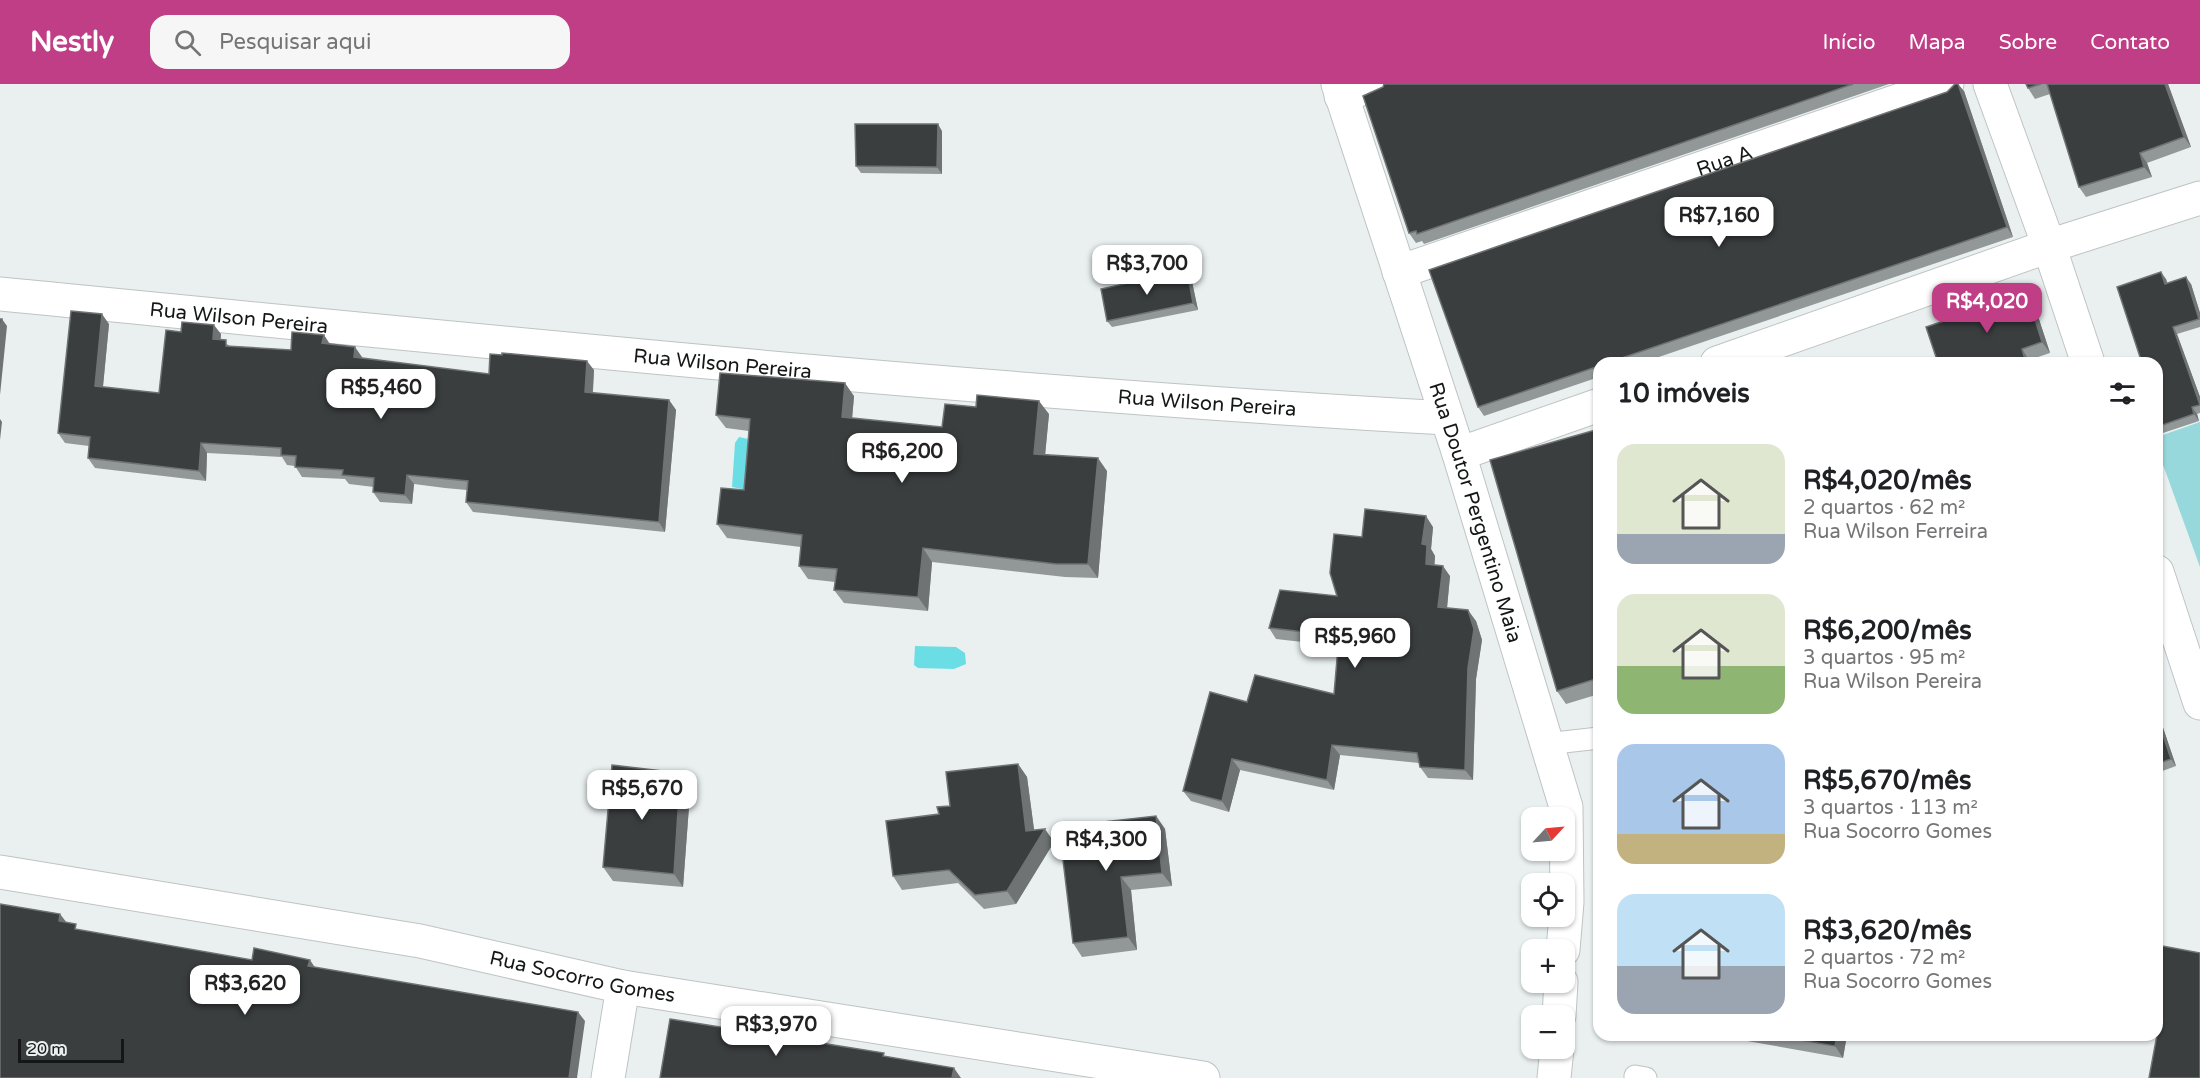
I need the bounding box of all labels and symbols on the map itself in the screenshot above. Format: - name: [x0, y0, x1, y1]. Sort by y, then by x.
- street label: Rua A: [1693, 141, 1756, 182]
- pin: R$7,160: [1664, 197, 1774, 248]
- pin: R$3,700: [1092, 245, 1202, 296]
- pin: R$4,020: [1932, 283, 2042, 334]
- street label: Rua Wilson Pereira: [148, 298, 329, 339]
- street label: Rua Wilson Pereira: [632, 344, 813, 384]
- pin: R$5,460: [326, 369, 436, 420]
- street label: Rua Doutor Pergentino Maia: [1423, 379, 1526, 646]
- street label: Rua Wilson Pereira: [1117, 385, 1297, 422]
- pin: R$6,200: [847, 433, 957, 484]
- pin: R$5,960: [1300, 618, 1410, 669]
- pin: R$5,670: [587, 770, 697, 821]
- north arrow: [1521, 807, 1575, 861]
- pin: R$4,300: [1051, 821, 1161, 872]
- street label: Rua Socorro Gomes: [487, 946, 677, 1008]
- pin: R$3,620: [190, 965, 300, 1016]
- pin: R$3,970: [721, 1006, 831, 1057]
- scale bar: [18, 1036, 124, 1064]

